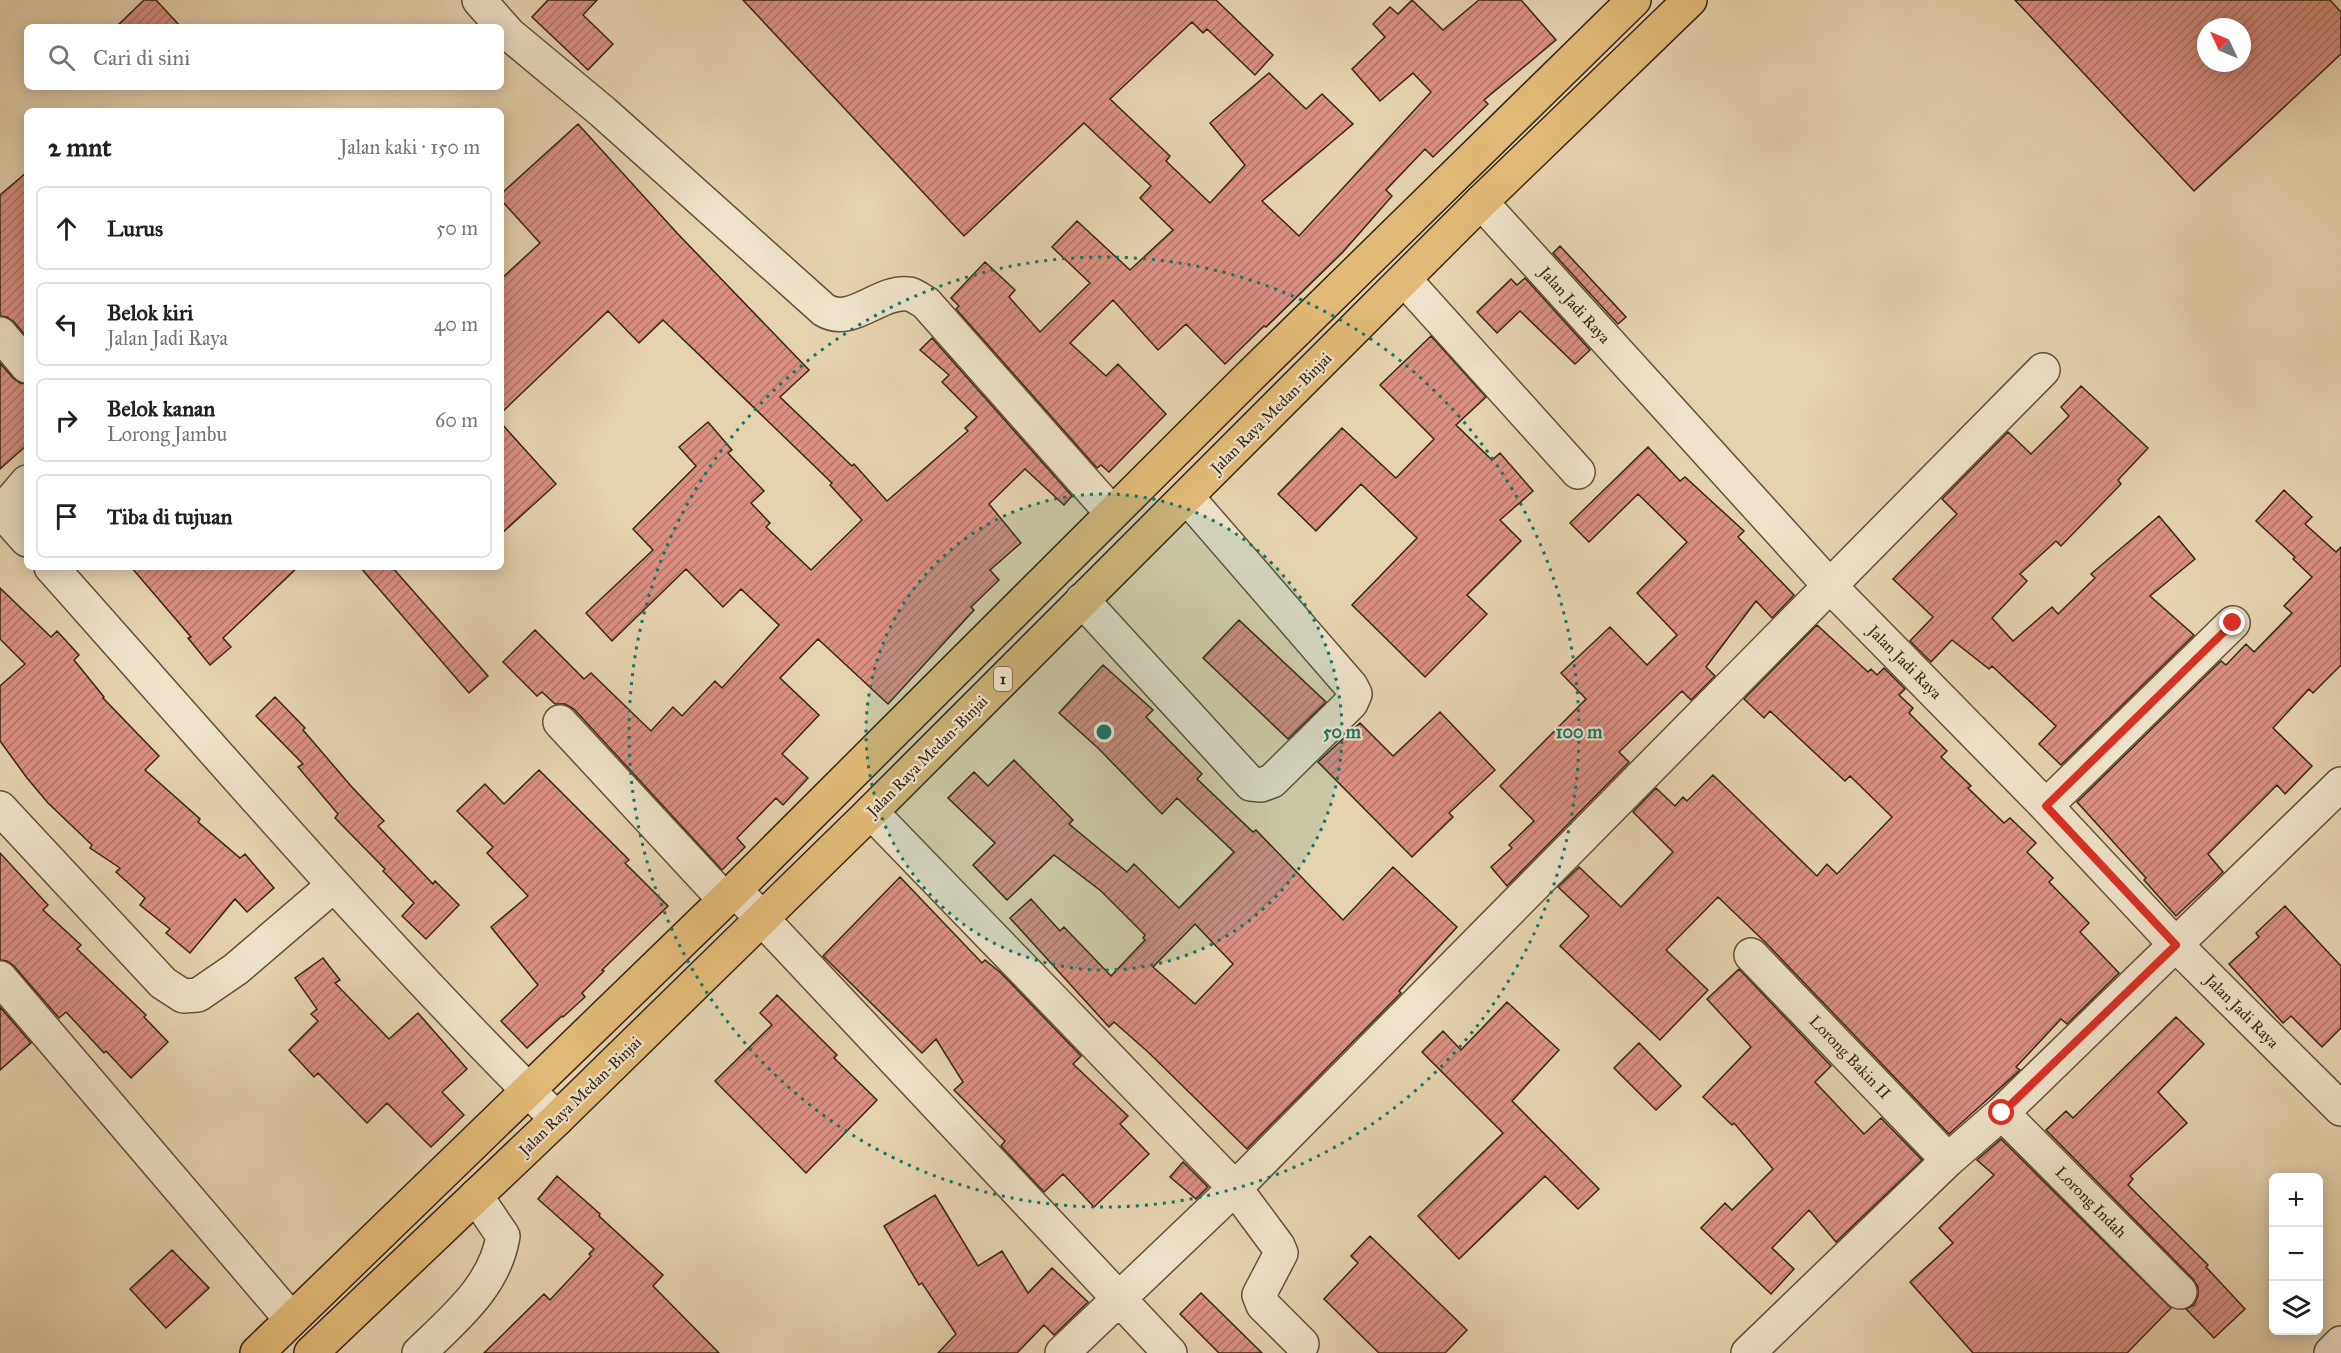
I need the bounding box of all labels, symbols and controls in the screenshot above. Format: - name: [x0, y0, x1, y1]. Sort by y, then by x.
- north arrow: [2197, 18, 2251, 72]
- search box: [24, 24, 504, 90]
- icon: search: [45, 41, 78, 74]
- text: Cari di sini: [93, 44, 190, 71]
- text: 2 mnt: [48, 131, 111, 163]
- text: Jalan kaki · 150 m: [340, 135, 480, 159]
- icon: ahead: [50, 212, 83, 245]
- text: Lurus: [107, 215, 163, 242]
- text: 50 m: [436, 216, 478, 240]
- street label: Jalan Jadi Raya: [1533, 261, 1615, 348]
- text: Belok kiri: [107, 299, 193, 326]
- icon: left: [50, 308, 83, 341]
- text: 40 m: [434, 312, 478, 336]
- text: Jalan Jadi Raya: [107, 326, 228, 350]
- street label: Jalan Raya Medan-Binjai: [1205, 348, 1337, 480]
- text: Belok kanan: [107, 395, 215, 422]
- icon: right: [50, 404, 83, 437]
- text: 60 m: [435, 408, 478, 432]
- text: Lorong Jambu: [107, 422, 227, 446]
- icon: arrive: [50, 500, 83, 533]
- text: Tiba di tujuan: [107, 503, 232, 530]
- route end: [2219, 609, 2245, 635]
- street label: Jalan Jadi Raya: [1862, 620, 1946, 704]
- road number: 1: [994, 667, 1012, 691]
- street label: Jalan Raya Medan-Binjai: [861, 691, 993, 823]
- text: 50 m: [1323, 721, 1362, 743]
- text: 100 m: [1556, 721, 1603, 743]
- centre of rings: [1094, 722, 1114, 742]
- street label: Jalan Jadi Raya: [2199, 969, 2283, 1053]
- street label: Lorong Bakin II: [1805, 1011, 1895, 1103]
- street label: Jalan Raya Medan-Binjai: [513, 1032, 646, 1162]
- route start: [1988, 1099, 2014, 1125]
- street label: Lorong Indah: [2051, 1162, 2131, 1242]
- map controls: [2269, 1173, 2323, 1335]
- button: +: [2269, 1173, 2323, 1227]
- button: −: [2269, 1227, 2323, 1281]
- button: layers: [2269, 1281, 2323, 1335]

